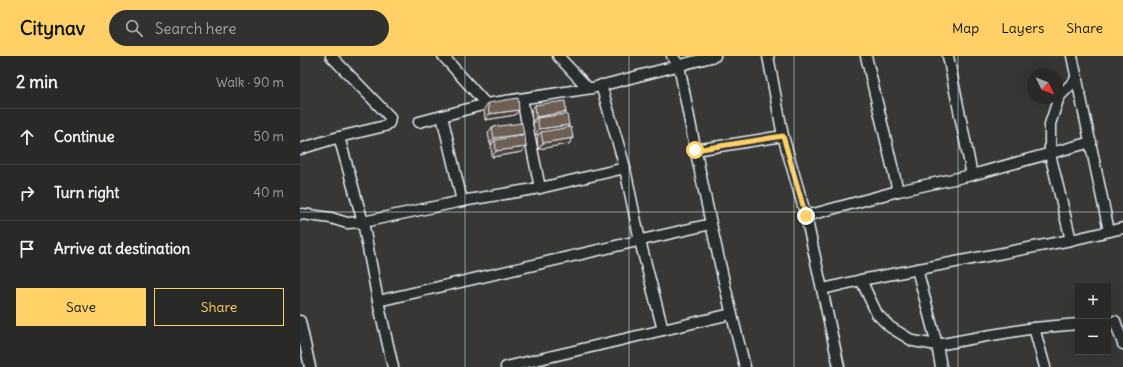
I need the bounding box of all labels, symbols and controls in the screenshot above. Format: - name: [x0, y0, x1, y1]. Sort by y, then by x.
- search box: [109, 10, 389, 46]
- text: Citynav: [20, 16, 85, 40]
- icon: search: [123, 17, 145, 39]
- text: Search here: [155, 19, 236, 38]
- text: Map: [952, 19, 979, 37]
- text: Layers: [1001, 19, 1044, 37]
- text: Share: [1066, 19, 1103, 37]
- north arrow: [1027, 68, 1063, 104]
- text: 2 min: [16, 71, 58, 93]
- text: Walk · 90 m: [216, 74, 284, 91]
- icon: ahead: [16, 126, 38, 148]
- text: Continue: [54, 127, 115, 146]
- text: 50 m: [253, 128, 284, 145]
- route start: [686, 141, 704, 159]
- icon: right: [16, 182, 38, 204]
- text: Turn right: [54, 183, 119, 202]
- text: 40 m: [253, 184, 284, 201]
- route end: [797, 207, 815, 225]
- icon: arrive: [16, 238, 38, 260]
- text: Arrive at destination: [54, 239, 190, 258]
- map controls: [1075, 283, 1111, 355]
- button: +: [1075, 283, 1111, 319]
- button: Save: [16, 288, 146, 326]
- button: Share: [154, 288, 284, 326]
- button: −: [1075, 319, 1111, 355]

